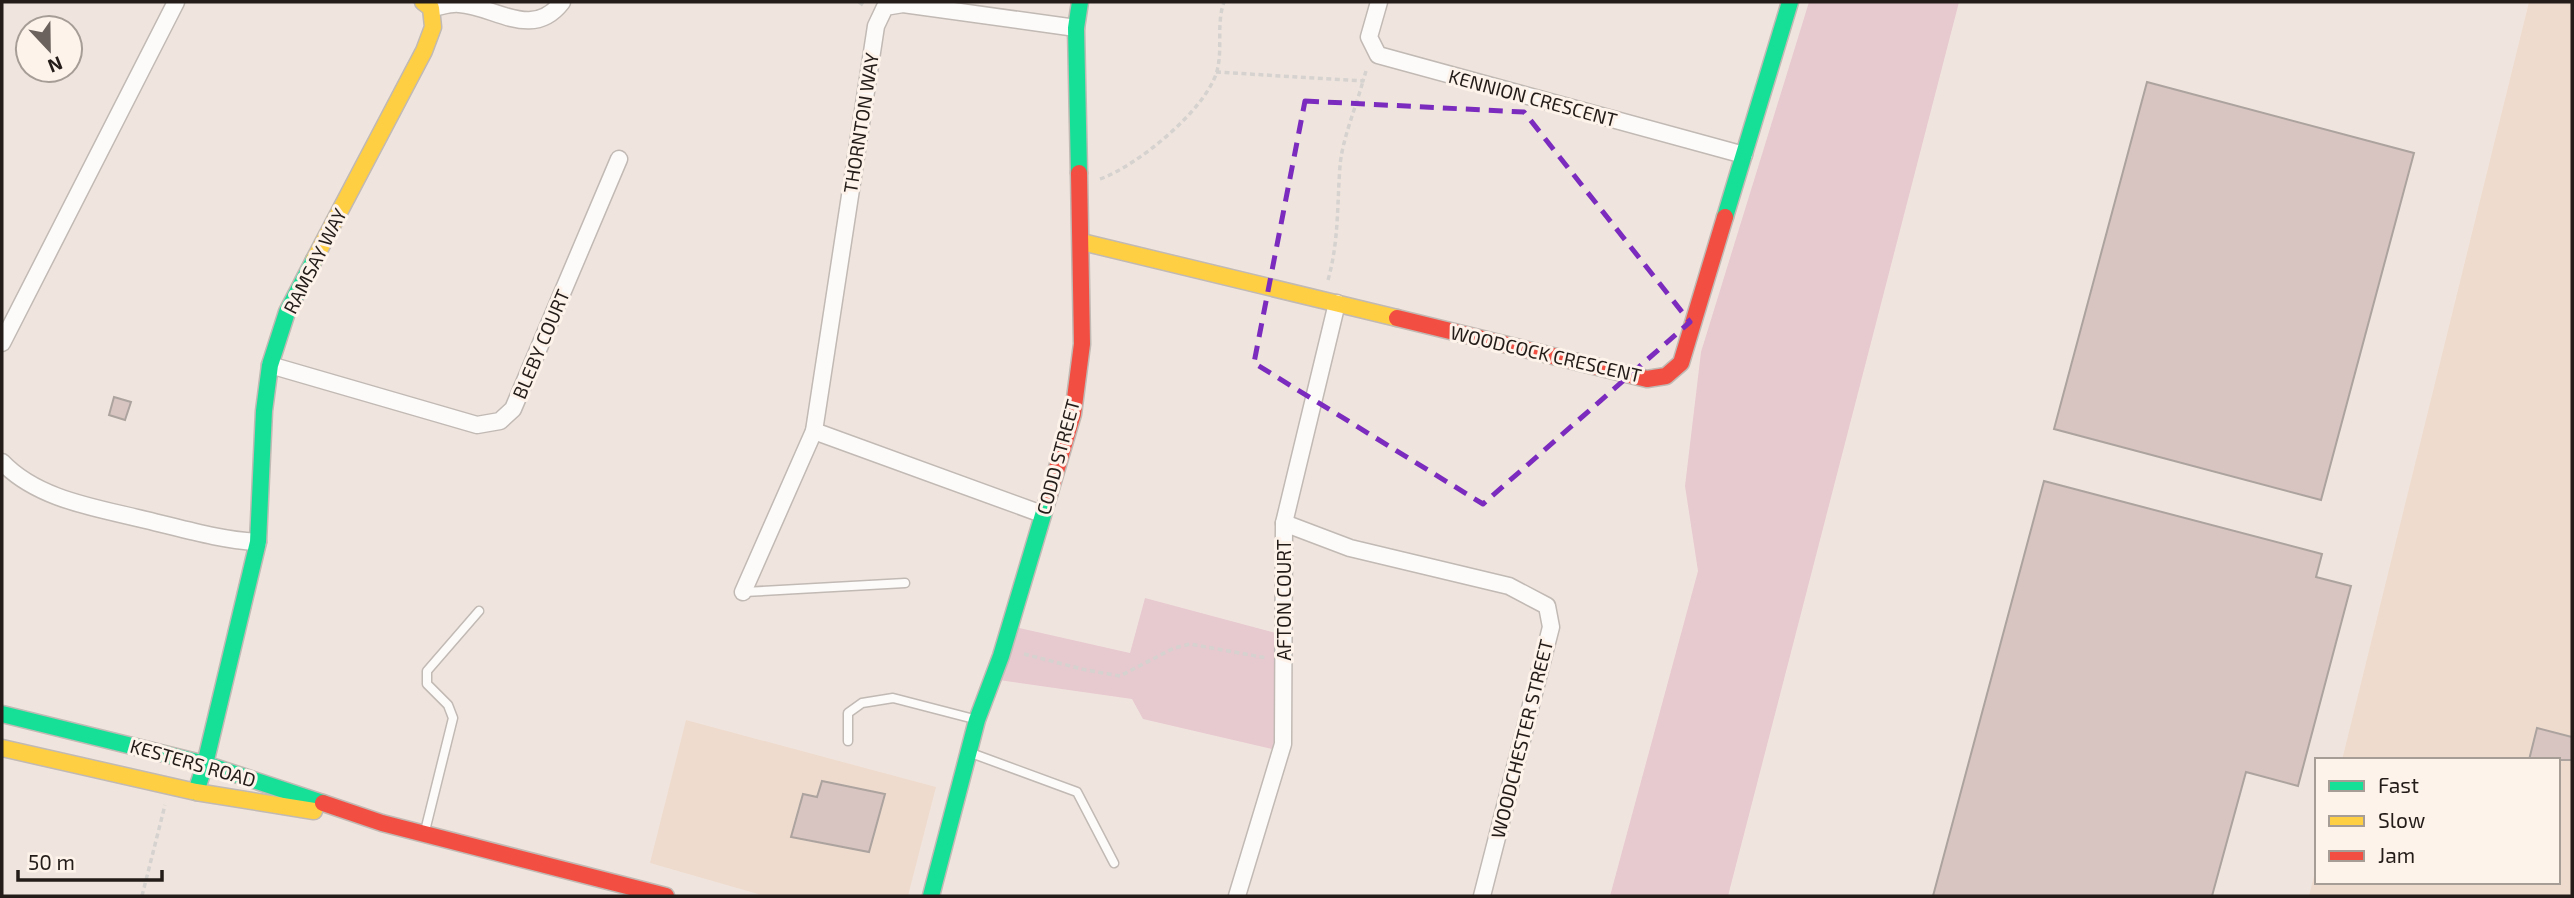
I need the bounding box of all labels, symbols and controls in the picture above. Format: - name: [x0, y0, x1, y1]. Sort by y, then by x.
- north arrow: [14, 14, 84, 84]
- street label: THORNTON WAY: [838, 51, 883, 195]
- text: N: [45, 52, 66, 78]
- street label: KENNION CRESCENT: [1446, 64, 1620, 131]
- street label: RAMSAY WAY: [278, 204, 351, 317]
- street label: BLEBY COURT: [507, 286, 574, 402]
- street label: WOODCOCK CRESCENT: [1448, 320, 1644, 387]
- street label: CODD STREET: [1031, 397, 1084, 517]
- street label: AFTON COURT: [1272, 539, 1295, 661]
- street label: WOODCHESTER STREET: [1486, 637, 1557, 841]
- street label: KESTERS ROAD: [128, 734, 259, 791]
- legend: [2315, 758, 2560, 884]
- text: Fast: [2378, 772, 2419, 797]
- text: Slow: [2378, 807, 2425, 832]
- scale bar: [18, 838, 161, 882]
- text: Jam: [2378, 842, 2415, 867]
- text: 50 m: [28, 849, 75, 874]

